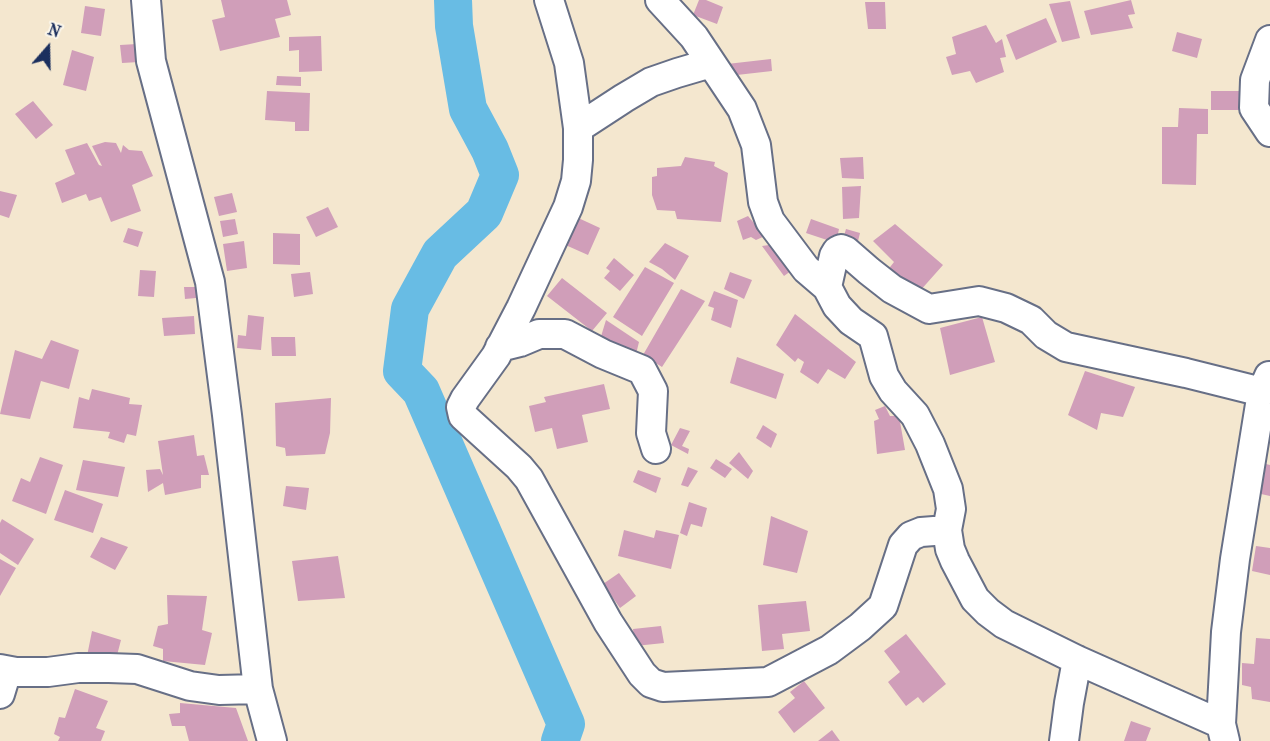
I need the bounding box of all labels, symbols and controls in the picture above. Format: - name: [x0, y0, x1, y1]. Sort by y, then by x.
- north arrow: [18, 18, 78, 78]
- text: N: [45, 20, 63, 42]

